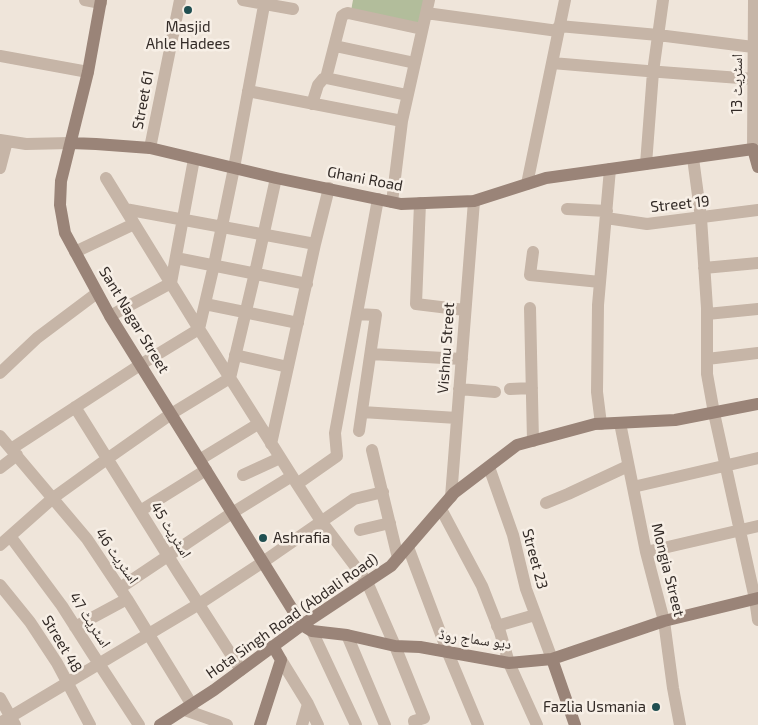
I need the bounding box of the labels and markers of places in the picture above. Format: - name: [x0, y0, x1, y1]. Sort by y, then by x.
- marker: Masjid Ahle Hadees: [182, 4, 194, 16]
- place label: Masjid Ahle Hadees: [146, 18, 230, 53]
- place label: Ashrafia: [273, 529, 330, 547]
- marker: Ashrafia: [257, 532, 269, 544]
- place label: Fazlia Usmania: [543, 698, 646, 716]
- marker: Fazlia Usmania: [650, 701, 662, 713]

